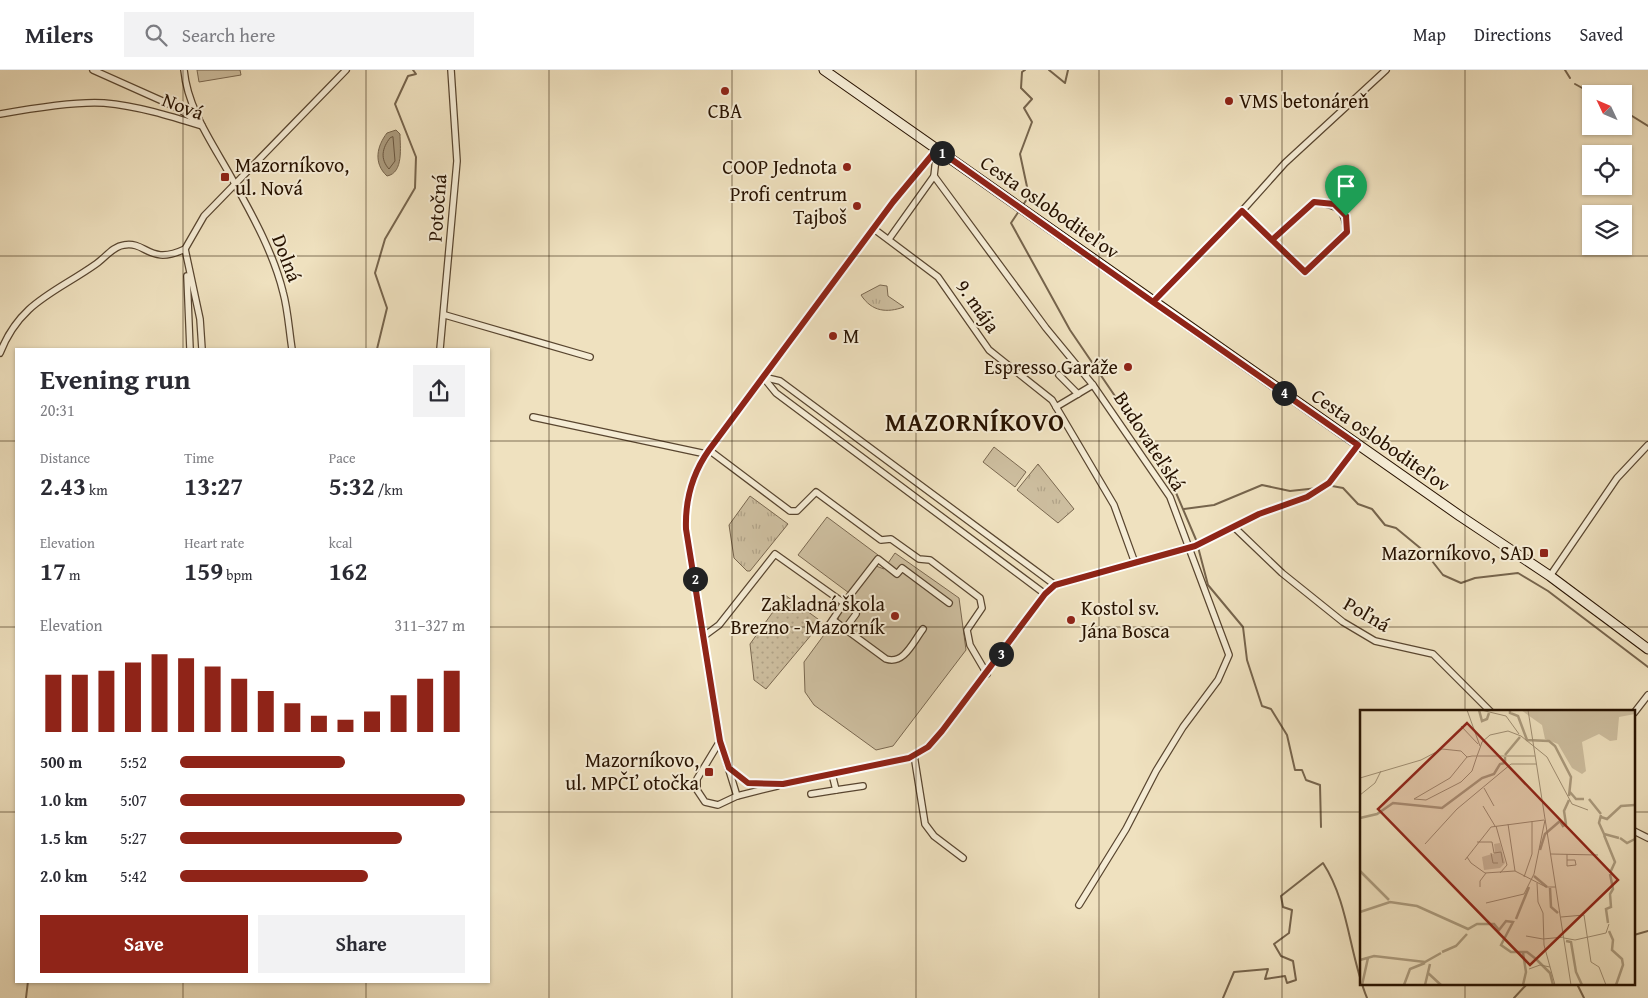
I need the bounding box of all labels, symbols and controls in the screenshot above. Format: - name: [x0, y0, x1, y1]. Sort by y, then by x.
- search box: [124, 12, 474, 57]
- text: Milers: [25, 17, 94, 52]
- icon: search: [142, 21, 170, 49]
- text: Search here: [182, 21, 275, 49]
- text: Map: [1413, 21, 1446, 48]
- text: Directions: [1474, 21, 1551, 48]
- text: Saved: [1579, 21, 1623, 48]
- street label: Nová: [158, 84, 209, 127]
- marker: CBA: [719, 85, 731, 97]
- north arrow: [1582, 85, 1632, 135]
- map controls: [1582, 85, 1632, 255]
- place label: VMS betonáreň: [1239, 86, 1369, 115]
- marker: VMS betonáreň: [1223, 95, 1235, 107]
- place label: CBA: [708, 96, 742, 125]
- pin: 1: [930, 140, 954, 166]
- text: 1: [939, 143, 946, 163]
- button: locate: [1582, 145, 1632, 195]
- street label: Cesta osloboditeľov: [975, 148, 1126, 265]
- place label: Mazorníkovo, ul. Nová: [235, 150, 349, 202]
- place label: COOP Jednota: [722, 152, 838, 181]
- marker: COOP Jednota: [841, 161, 853, 173]
- pin: [1325, 165, 1367, 216]
- marker: Mazorníkovo, ul. Nová: [219, 171, 231, 183]
- icon: arrive: [1332, 172, 1360, 200]
- street label: Potočná: [420, 173, 453, 243]
- place label: Profi centrum Tajboš: [730, 179, 848, 231]
- marker: Profi centrum Tajboš: [851, 200, 863, 212]
- button: layers: [1582, 205, 1632, 255]
- street label: Dolná: [265, 230, 310, 286]
- street label: 9. mája: [949, 273, 1008, 339]
- place label: M: [843, 321, 859, 350]
- marker: M: [827, 330, 839, 342]
- place label: Espresso Garáže: [984, 352, 1118, 381]
- text: Evening run: [40, 358, 191, 399]
- marker: Espresso Garáže: [1122, 361, 1134, 373]
- button: share: [413, 365, 465, 417]
- pin: 4: [1272, 380, 1296, 406]
- street label: Cesta osloboditeľov: [1306, 381, 1457, 498]
- text: 4: [1281, 383, 1288, 403]
- street label: Budovateľská: [1107, 385, 1194, 497]
- text: 20:31: [40, 398, 75, 422]
- district label: MAZORNÍKOVO: [885, 404, 1065, 440]
- text: Distance: [40, 448, 90, 468]
- text: Time: [184, 448, 214, 468]
- text: Pace: [329, 448, 356, 468]
- text: 2.43: [40, 468, 86, 504]
- text: 13:27: [184, 468, 243, 504]
- text: 5:32: [329, 468, 375, 504]
- text: km: [86, 480, 108, 500]
- text: /km: [375, 480, 403, 500]
- text: Elevation: [40, 533, 95, 553]
- text: Heart rate: [184, 533, 244, 553]
- text: kcal: [329, 533, 353, 553]
- place label: Mazorníkovo, SAD: [1381, 538, 1534, 567]
- marker: Mazorníkovo, SAD: [1538, 547, 1550, 559]
- text: 17: [40, 553, 66, 589]
- text: 159: [184, 553, 223, 589]
- text: 162: [329, 553, 368, 589]
- text: m: [66, 565, 80, 585]
- text: bpm: [223, 565, 253, 585]
- pin: 2: [682, 566, 708, 592]
- text: 2: [692, 569, 699, 589]
- place label: Zakladná škola Brezno - Mazorník: [730, 589, 886, 641]
- street label: Poľná: [1339, 589, 1396, 639]
- place label: Kostol sv. Jána Bosca: [1078, 593, 1170, 645]
- marker: Zakladná škola Brezno - Mazorník: [889, 610, 901, 622]
- text: Elevation: [40, 613, 103, 637]
- text: 311–327 m: [395, 613, 465, 637]
- marker: Kostol sv. Jána Bosca: [1065, 614, 1077, 626]
- pin: 3: [988, 642, 1014, 666]
- text: 3: [998, 644, 1005, 664]
- inset map: [1360, 710, 1636, 986]
- place label: Mazorníkovo, ul. MPČĽ otočka: [565, 745, 700, 797]
- text: 500 m: [40, 750, 82, 774]
- text: 5:52: [120, 750, 147, 774]
- marker: Mazorníkovo, ul. MPČĽ otočka: [703, 766, 715, 778]
- text: 1.0 km: [40, 788, 87, 812]
- text: 5:07: [120, 788, 147, 812]
- text: 1.5 km: [40, 826, 87, 850]
- text: 5:27: [120, 826, 147, 850]
- text: 2.0 km: [40, 864, 87, 888]
- text: 5:42: [120, 864, 147, 888]
- button: Save: [40, 915, 248, 973]
- button: Share: [258, 915, 465, 973]

